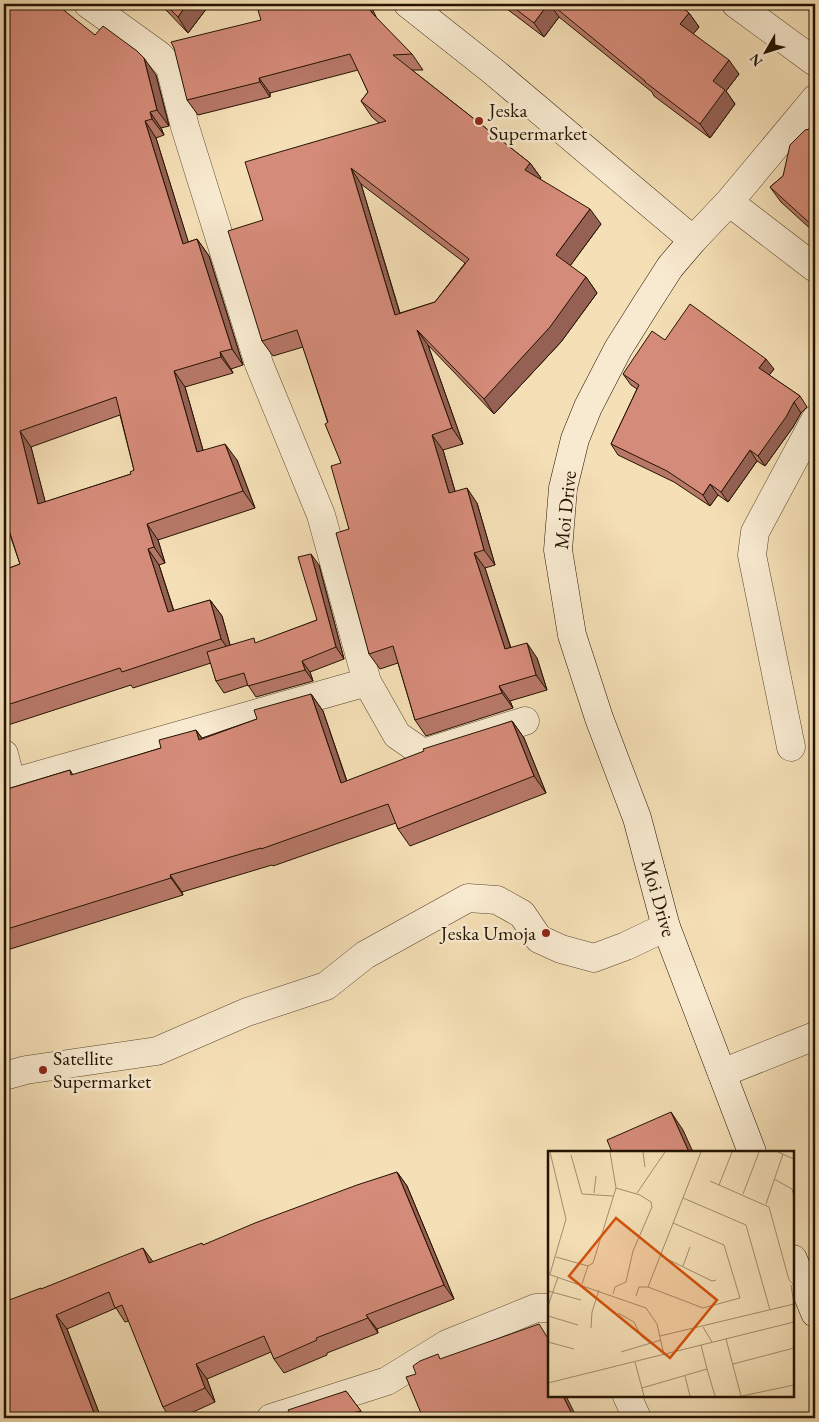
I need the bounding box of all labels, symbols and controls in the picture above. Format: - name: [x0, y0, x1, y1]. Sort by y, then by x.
- north arrow: [742, 28, 792, 78]
- text: N: [745, 50, 766, 70]
- place label: Jeska Supermarket: [487, 97, 588, 146]
- marker: Jeska Supermarket: [473, 115, 485, 127]
- street label: Moi Drive: [548, 469, 582, 551]
- street label: Moi Drive: [636, 856, 682, 940]
- place label: Jeska Umoja: [439, 920, 536, 946]
- marker: Jeska Umoja: [540, 927, 552, 939]
- place label: Satellite Supermarket: [53, 1045, 152, 1094]
- marker: Satellite Supermarket: [37, 1064, 49, 1076]
- inset map: [548, 1151, 794, 1397]

